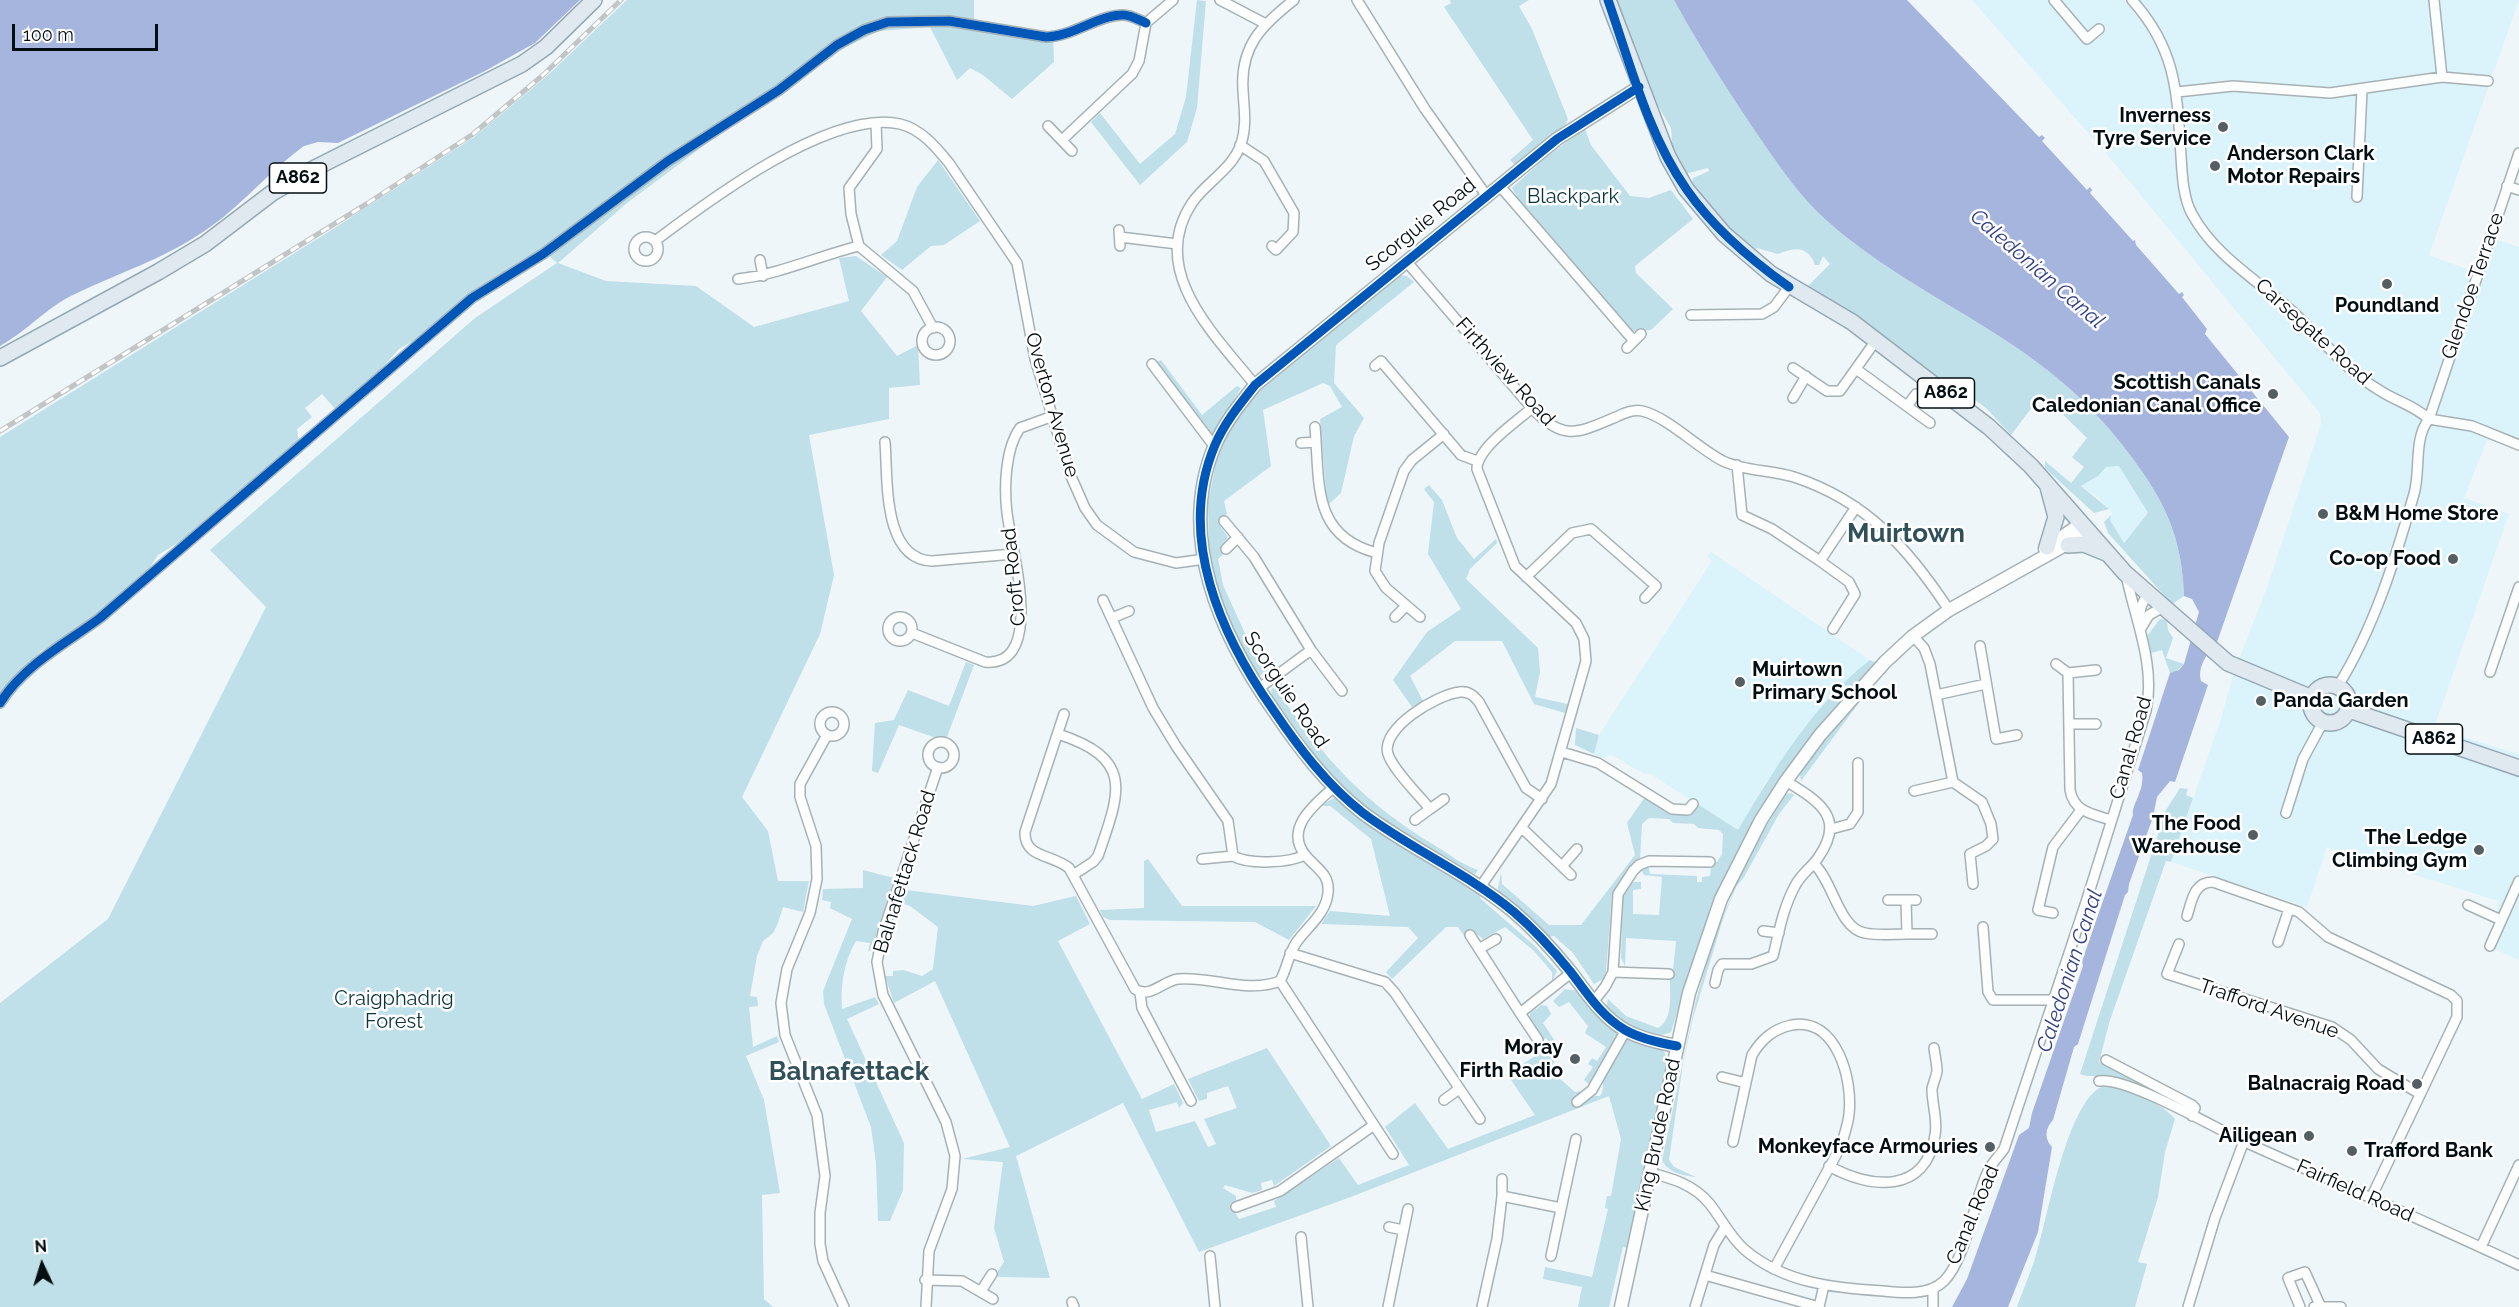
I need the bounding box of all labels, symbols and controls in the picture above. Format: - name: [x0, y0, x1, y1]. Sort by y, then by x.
- scale bar: [15, 12, 160, 50]
- text: 100 m: [23, 24, 74, 45]
- place label: Inverness Tyre Service: [2093, 104, 2211, 151]
- marker: Inverness Tyre Service: [2216, 120, 2230, 134]
- place label: Anderson Clark Motor Repairs: [2227, 142, 2374, 189]
- marker: Anderson Clark Motor Repairs: [2208, 159, 2222, 173]
- road number: A862: [270, 163, 326, 193]
- street label: Scorguie Road: [1361, 173, 1481, 277]
- park label: Blackpark: [1527, 185, 1619, 209]
- water label: Caledonian Canal: [1965, 204, 2109, 334]
- street label: Glendoe Terrace: [2437, 209, 2509, 363]
- street label: Carsegate Road: [2250, 274, 2376, 390]
- marker: Poundland: [2380, 277, 2394, 291]
- place label: Poundland: [2335, 294, 2439, 318]
- street label: Firthview Road: [1450, 313, 1560, 431]
- street label: Overton Avenue: [1020, 330, 1084, 480]
- place label: Scottish Canals Caledonian Canal Office: [2032, 371, 2261, 418]
- road number: A862: [1918, 378, 1974, 408]
- marker: Scottish Canals Caledonian Canal Office: [2266, 387, 2280, 401]
- place label: B&M Home Store: [2335, 502, 2498, 526]
- marker: B&M Home Store: [2316, 507, 2330, 521]
- district label: Muirtown: [1847, 518, 1965, 550]
- street label: Croft Road: [997, 527, 1031, 627]
- place label: Co-op Food: [2329, 547, 2441, 571]
- marker: Co-op Food: [2446, 552, 2460, 566]
- street label: Scorguie Road: [1238, 627, 1334, 753]
- place label: Muirtown Primary School: [1752, 658, 1897, 705]
- marker: Muirtown Primary School: [1733, 675, 1747, 689]
- place label: Panda Garden: [2273, 689, 2409, 713]
- street label: Canal Road: [2105, 694, 2157, 802]
- marker: Panda Garden: [2254, 694, 2268, 708]
- road number: A862: [2406, 724, 2462, 754]
- street label: Balnafettack Road: [869, 788, 941, 956]
- place label: The Food Warehouse: [2132, 812, 2241, 859]
- place label: The Ledge Climbing Gym: [2332, 826, 2467, 873]
- marker: The Food Warehouse: [2246, 828, 2260, 842]
- marker: The Ledge Climbing Gym: [2472, 843, 2486, 857]
- water label: Caledonian Canal: [2032, 886, 2108, 1056]
- street label: Trafford Avenue: [2196, 974, 2342, 1044]
- park label: Craigphadrig Forest: [334, 987, 454, 1034]
- place label: Moray Firth Radio: [1459, 1036, 1563, 1083]
- marker: Moray Firth Radio: [1568, 1052, 1582, 1066]
- district label: Balnafettack: [769, 1056, 929, 1088]
- street label: King Brude Road: [1630, 1056, 1686, 1214]
- place label: Balnacraig Road: [2248, 1072, 2405, 1096]
- marker: Balnacraig Road: [2410, 1077, 2424, 1091]
- place label: Ailigean: [2219, 1124, 2297, 1148]
- marker: Ailigean: [2302, 1129, 2316, 1143]
- place label: Monkeyface Armouries: [1758, 1135, 1978, 1159]
- place label: Trafford Bank: [2364, 1139, 2493, 1163]
- marker: Monkeyface Armouries: [1983, 1140, 1997, 1154]
- marker: Trafford Bank: [2345, 1144, 2359, 1158]
- street label: Fairfield Road: [2293, 1155, 2417, 1227]
- street label: Canal Road: [1941, 1162, 2005, 1268]
- north arrow: [12, 1235, 72, 1295]
- text: N: [34, 1237, 47, 1256]

